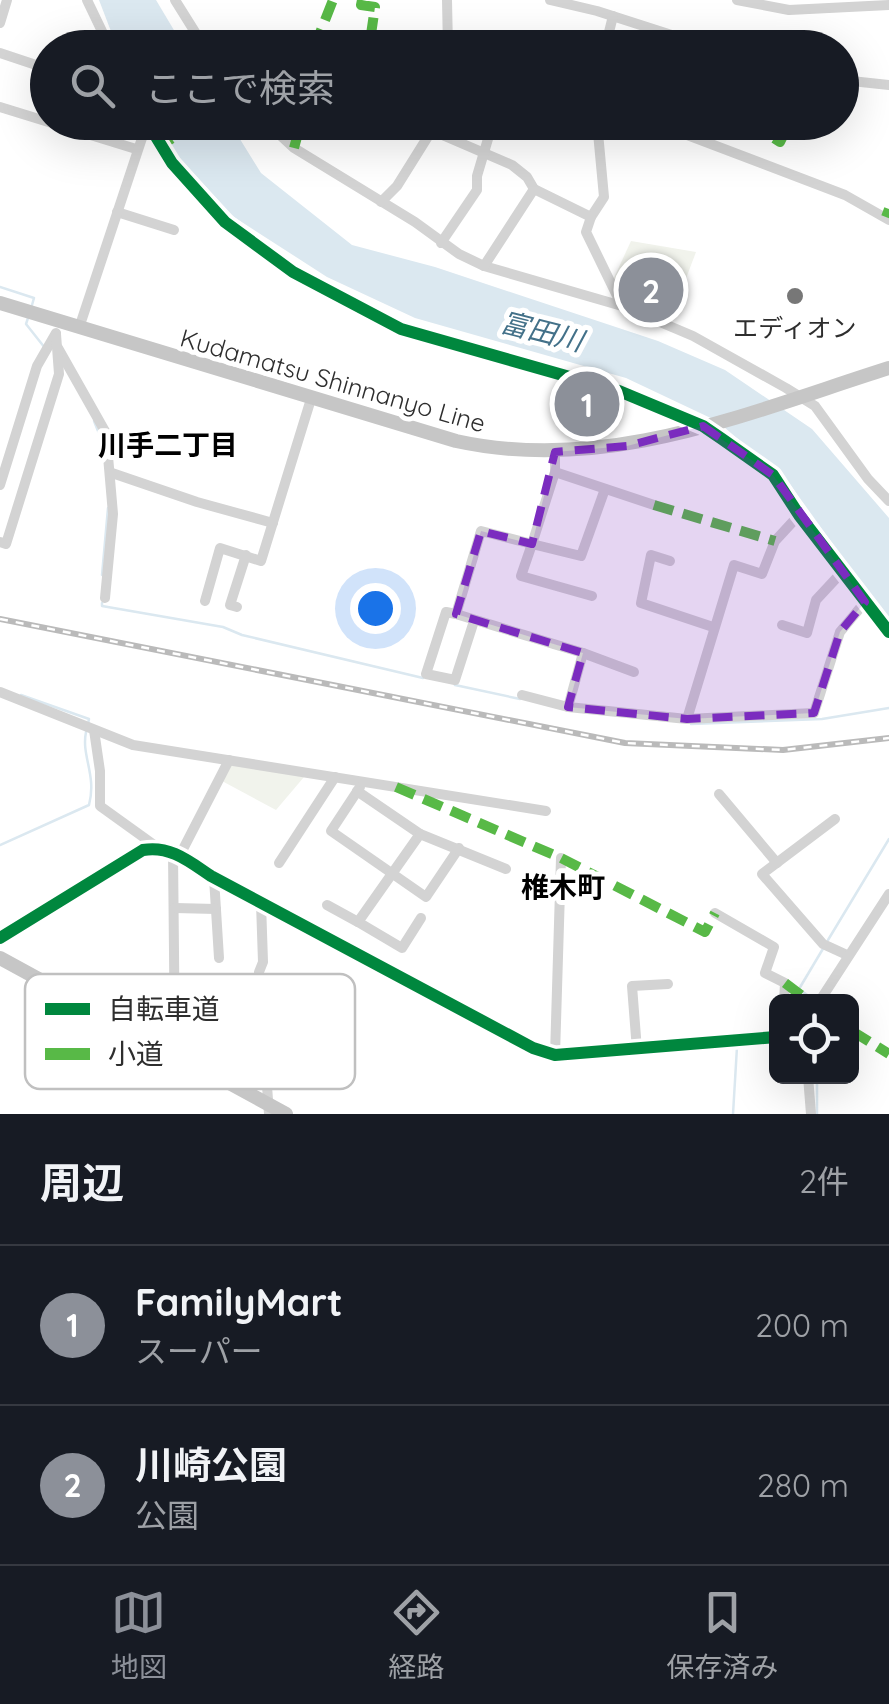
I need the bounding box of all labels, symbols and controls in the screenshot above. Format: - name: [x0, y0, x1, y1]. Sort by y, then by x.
- search box: [30, 30, 859, 140]
- icon: search: [65, 58, 120, 113]
- text: ここで検索: [145, 64, 335, 112]
- pin: 2: [618, 252, 684, 328]
- marker: エディオン: [784, 285, 806, 307]
- water label: 富田川: [497, 304, 590, 359]
- place label: エディオン: [733, 312, 857, 343]
- street label: Kudamatsu Shinnanyo Line: [177, 322, 489, 438]
- pin: 1: [554, 366, 620, 442]
- district label: 川手二丁目: [98, 427, 238, 462]
- your location: [350, 583, 401, 634]
- district label: 椎木町: [521, 869, 605, 904]
- legend: [25, 974, 355, 1089]
- text: 自転車道: [108, 991, 220, 1026]
- map controls: [769, 994, 859, 1084]
- button: locate: [769, 994, 859, 1084]
- text: 小道: [108, 1036, 164, 1071]
- text: 周辺: [40, 1156, 124, 1209]
- text: 2件: [799, 1161, 849, 1201]
- text: FamilyMart: [135, 1278, 342, 1326]
- text: 1: [66, 1305, 79, 1345]
- text: 200 m: [755, 1305, 849, 1345]
- text: スーパー: [135, 1331, 263, 1371]
- text: 川崎公園: [135, 1441, 287, 1489]
- text: 2: [63, 1465, 82, 1505]
- text: 280 m: [757, 1465, 849, 1505]
- text: 公園: [135, 1495, 199, 1535]
- tab: 地図: [111, 1585, 167, 1685]
- tab: 経路: [388, 1585, 444, 1685]
- tab: 保存済み: [666, 1585, 778, 1685]

